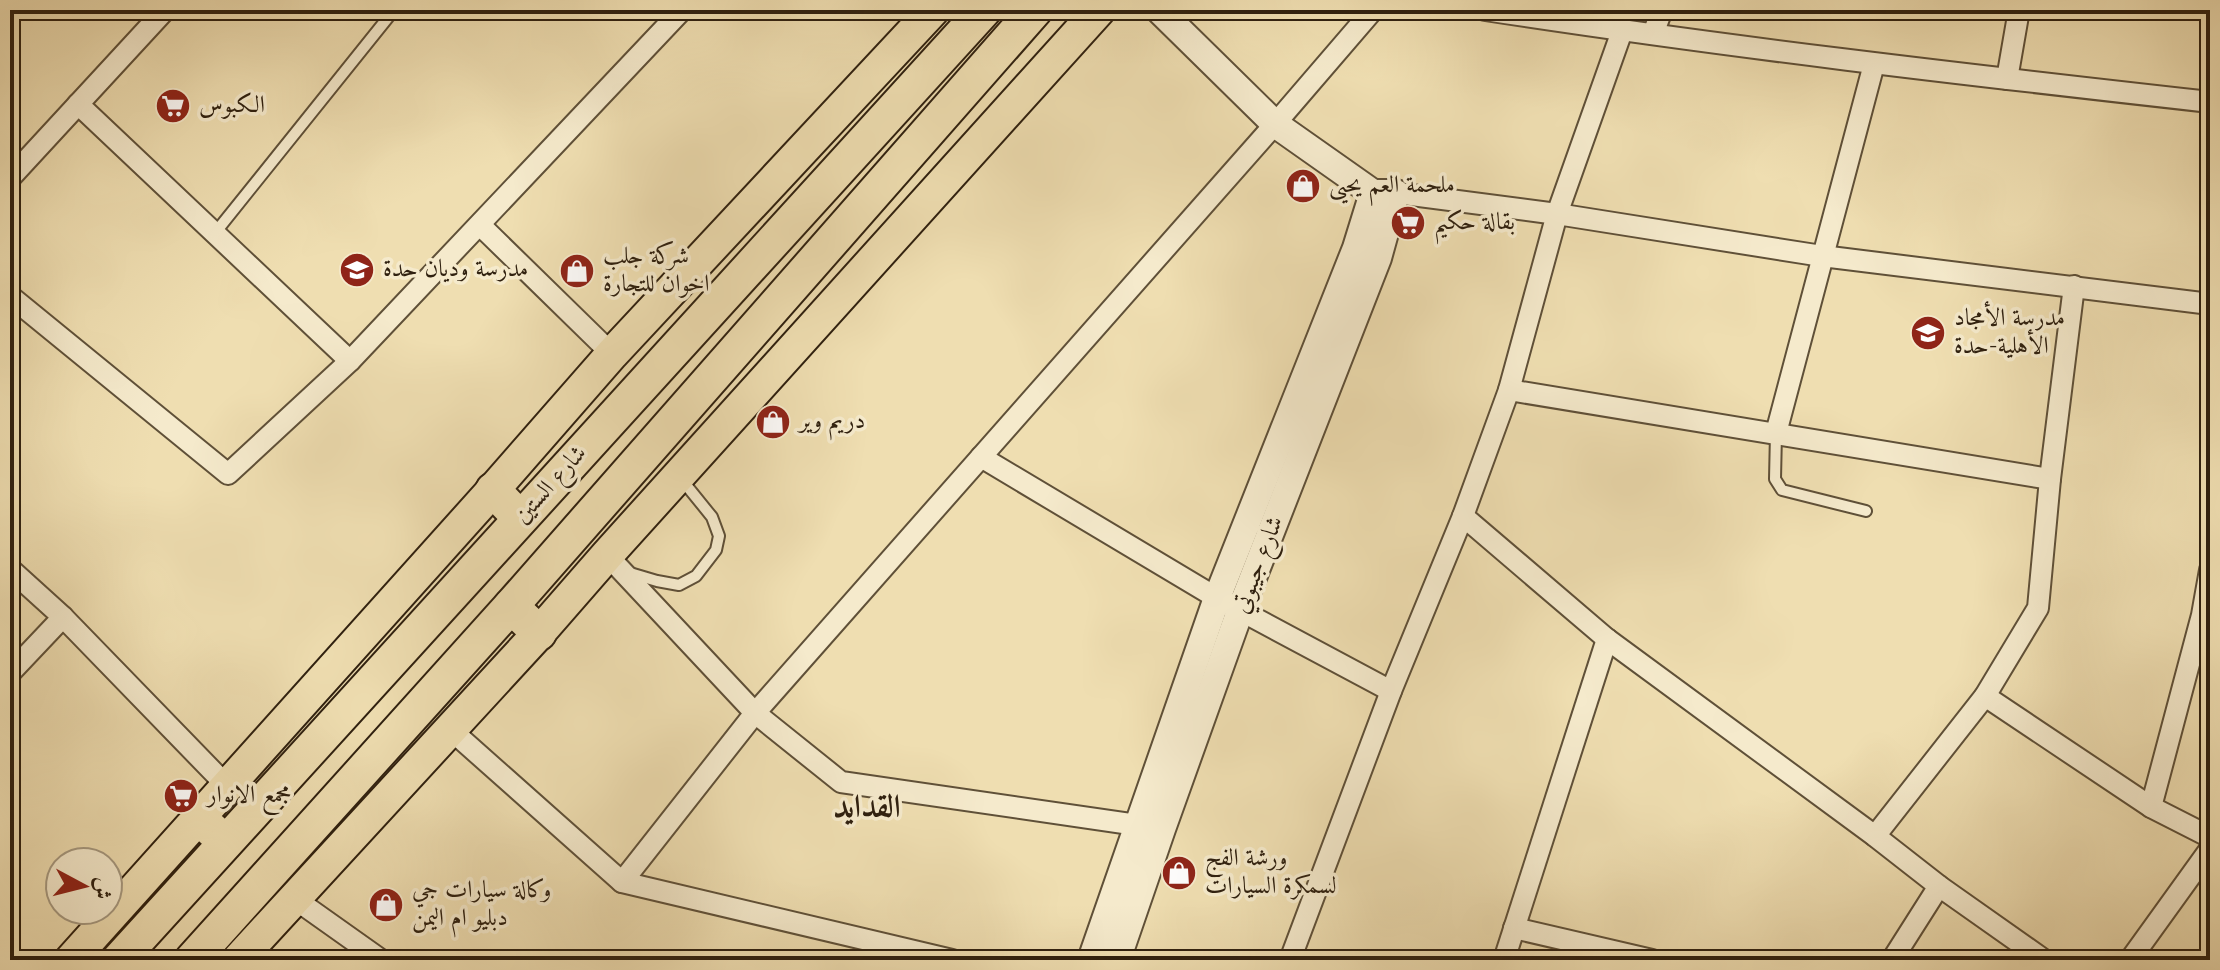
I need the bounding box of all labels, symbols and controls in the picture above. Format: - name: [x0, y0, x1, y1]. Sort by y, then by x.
- supermarket icon: الكبوس: [154, 87, 192, 125]
- place label: الكبوس: [199, 92, 265, 119]
- shop icon: ملحمة العم يحيى: [1284, 167, 1322, 205]
- place label: ملحمة العم يحيى: [1329, 174, 1455, 206]
- supermarket icon: بقالة حكيم: [1389, 204, 1427, 242]
- place label: بقالة حكيم: [1434, 209, 1515, 245]
- place label: شركة جلب اخوان للتجارة: [603, 240, 710, 298]
- school or university icon: مدرسة وديان حدة: [338, 251, 376, 289]
- shop icon: شركة جلب اخوان للتجارة: [558, 252, 596, 290]
- place label: مدرسة وديان حدة: [383, 258, 528, 283]
- place label: مدرسة الأمجاد الأهلية-حدة: [1954, 301, 2065, 359]
- school or university icon: مدرسة الأمجاد الأهلية-حدة: [1909, 314, 1947, 352]
- shop icon: دريم وير: [754, 403, 792, 441]
- place label: دريم وير: [796, 410, 865, 441]
- street label: شارع الستين: [510, 441, 596, 533]
- street label: شارع جيبوتي: [1230, 513, 1294, 619]
- supermarket icon: مجمع الانوار: [162, 777, 200, 815]
- place label: مجمع الانوار: [205, 784, 291, 816]
- district label: القدايد: [833, 792, 901, 825]
- north arrow: [44, 846, 124, 926]
- place label: ورشة الفج لسمكرة السيارات: [1205, 847, 1337, 900]
- shop icon: ورشة الفج لسمكرة السيارات: [1160, 854, 1198, 892]
- text: ش: [90, 876, 114, 900]
- place label: وكالة سيارات جي دبليو ام اليمن: [412, 878, 551, 938]
- shop icon: وكالة سيارات جي دبليو ام اليمن: [367, 886, 405, 924]

